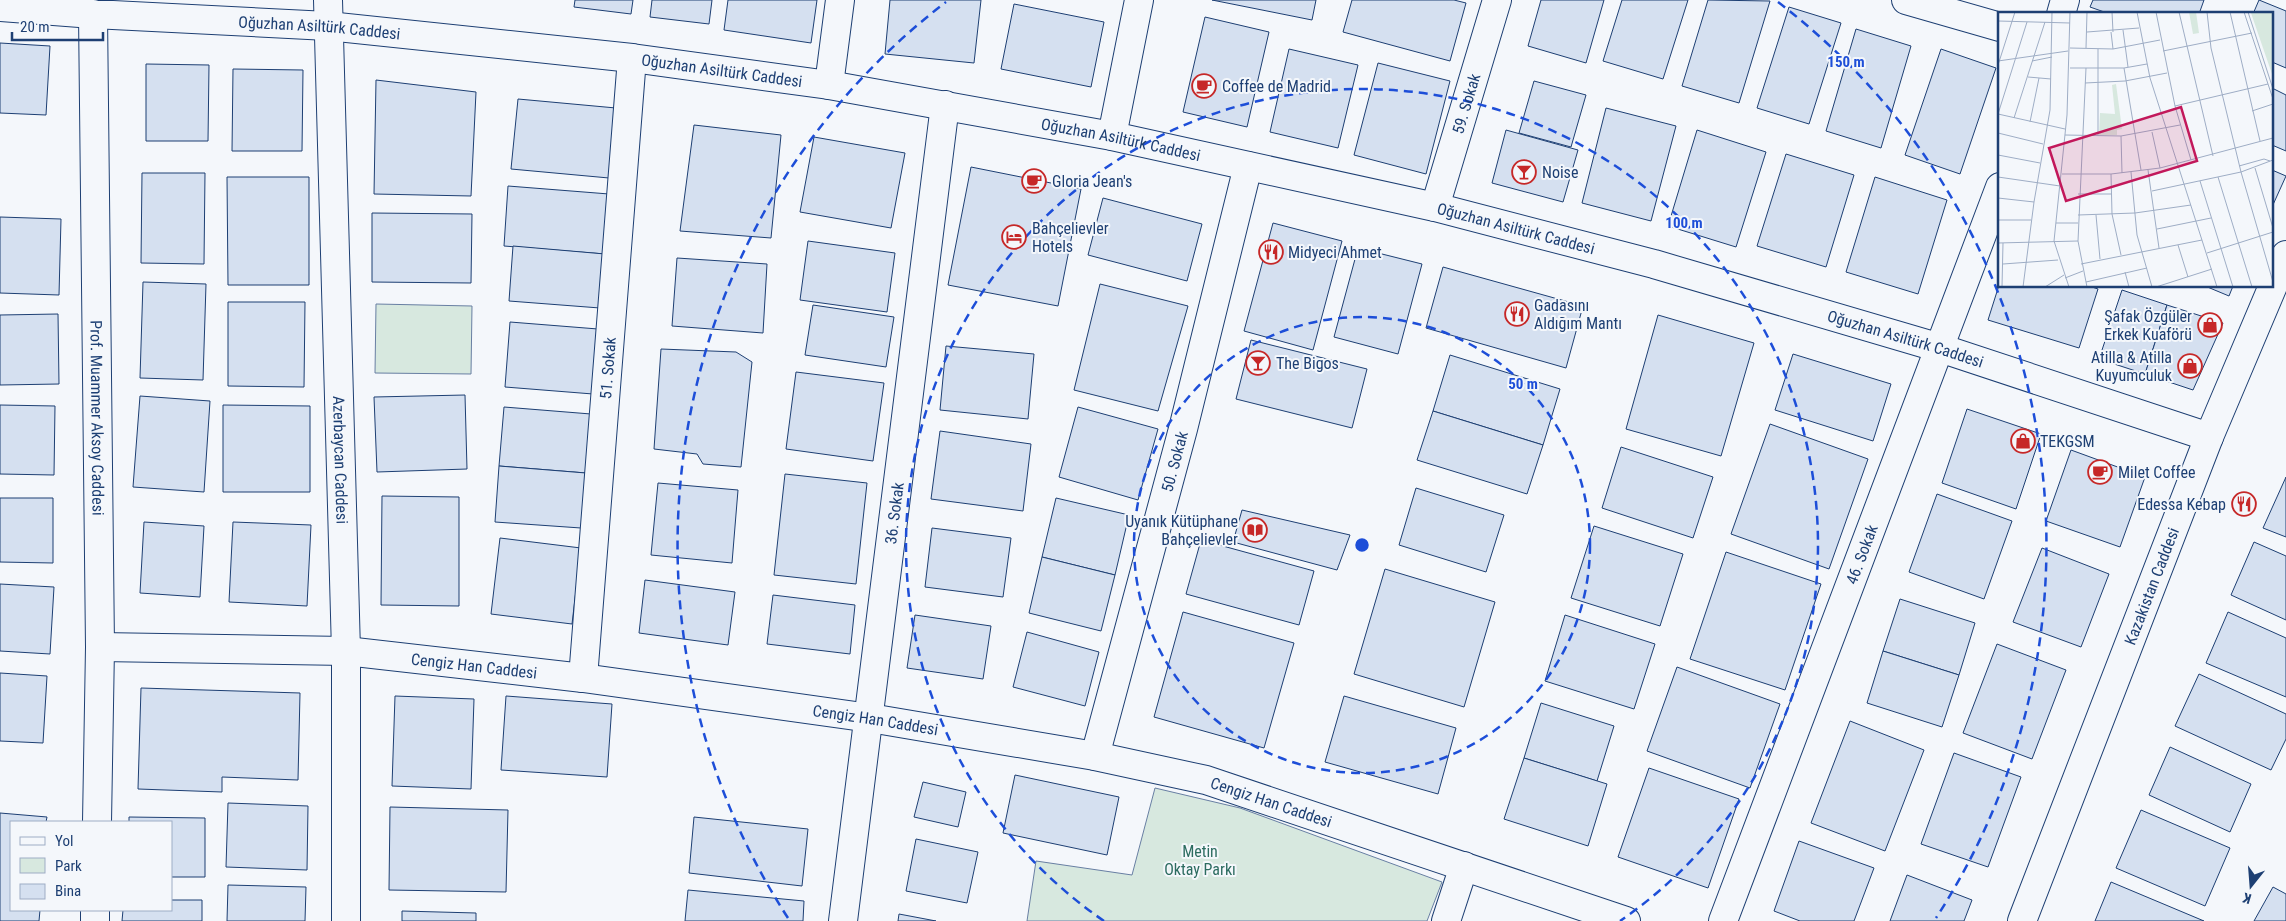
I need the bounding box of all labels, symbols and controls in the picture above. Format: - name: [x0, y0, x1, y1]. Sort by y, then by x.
- scale bar: [12, 10, 104, 42]
- street label: Oğuzhan Asiltürk Caddesi: [238, 12, 401, 44]
- inset map: [1998, 12, 2274, 288]
- text: 20 m: [20, 18, 50, 36]
- street label: Oğuzhan Asiltürk Caddesi: [640, 50, 804, 91]
- text: 150 m: [1827, 53, 1865, 71]
- street label: 59. Sokak: [1448, 70, 1485, 136]
- cafe icon: Coffee de Madrid: [1191, 73, 1217, 99]
- place label: Coffee de Madrid: [1222, 77, 1331, 96]
- street label: Oğuzhan Asiltürk Caddesi: [1040, 114, 1202, 165]
- bar icon: Noise: [1511, 159, 1537, 185]
- place label: Noise: [1542, 163, 1578, 182]
- cafe icon: Gloria Jean's: [1021, 168, 1047, 194]
- place label: Gloria Jean's: [1052, 172, 1132, 191]
- street label: Oğuzhan Asiltürk Caddesi: [1435, 199, 1597, 258]
- text: 100 m: [1665, 214, 1703, 232]
- place label: Bahçelievler Hotels: [1032, 219, 1109, 256]
- hotel icon: Bahçelievler Hotels: [1001, 224, 1027, 250]
- restaurant icon: Midyeci Ahmet: [1258, 239, 1284, 265]
- place label: Midyeci Ahmet: [1288, 243, 1382, 262]
- place label: Gadasını Aldığım Mantı: [1534, 296, 1622, 333]
- restaurant icon: Gadasını Aldığım Mantı: [1504, 301, 1530, 327]
- street label: Oğuzhan Asiltürk Caddesi: [1825, 306, 1986, 372]
- place label: Şafak Özgüler Erkek Kuaförü: [2104, 307, 2192, 344]
- shop icon: Şafak Özgüler Erkek Kuaförü: [2197, 312, 2223, 338]
- street label: Prof. Muammer Aksoy Caddesi: [86, 320, 108, 516]
- street label: 51. Sokak: [596, 336, 620, 400]
- place label: Atilla & Atilla Kuyumculuk: [2091, 348, 2173, 385]
- bar icon: The Bigos: [1245, 350, 1271, 376]
- shop icon: Atilla & Atilla Kuyumculuk: [2177, 353, 2203, 379]
- place label: The Bigos: [1276, 354, 1339, 373]
- text: 50 m: [1508, 375, 1538, 393]
- street label: Azerbaycan Caddesi: [329, 396, 351, 524]
- street label: 50. Sokak: [1157, 428, 1192, 494]
- shop icon: TEKGSM: [2010, 428, 2036, 454]
- place label: TEKGSM: [2040, 432, 2095, 451]
- cafe icon: Milet Coffee: [2087, 459, 2113, 485]
- place label: Milet Coffee: [2118, 463, 2195, 482]
- street label: 36. Sokak: [881, 480, 908, 545]
- restaurant icon: Edessa Kebap: [2231, 491, 2257, 517]
- place label: Edessa Kebap: [2137, 495, 2226, 514]
- place label: Uyanık Kütüphane Bahçelievler: [1125, 512, 1238, 549]
- library icon: Uyanık Kütüphane Bahçelievler: [1242, 517, 1268, 543]
- street label: 46. Sokak: [1842, 521, 1882, 587]
- street label: Kazakistan Caddesi: [2121, 525, 2183, 648]
- centre of rings: [1353, 536, 1371, 554]
- street label: Cengiz Han Caddesi: [410, 649, 538, 683]
- street label: Cengiz Han Caddesi: [811, 701, 940, 739]
- street label: Cengiz Han Caddesi: [1208, 773, 1334, 832]
- legend: [10, 821, 172, 911]
- text: Yol: [55, 832, 73, 850]
- park label: Metin Oktay Parkı: [1164, 842, 1236, 879]
- text: Park: [55, 857, 82, 875]
- north arrow: [2226, 861, 2276, 911]
- text: Bina: [55, 882, 81, 900]
- text: K: [2241, 890, 2253, 907]

